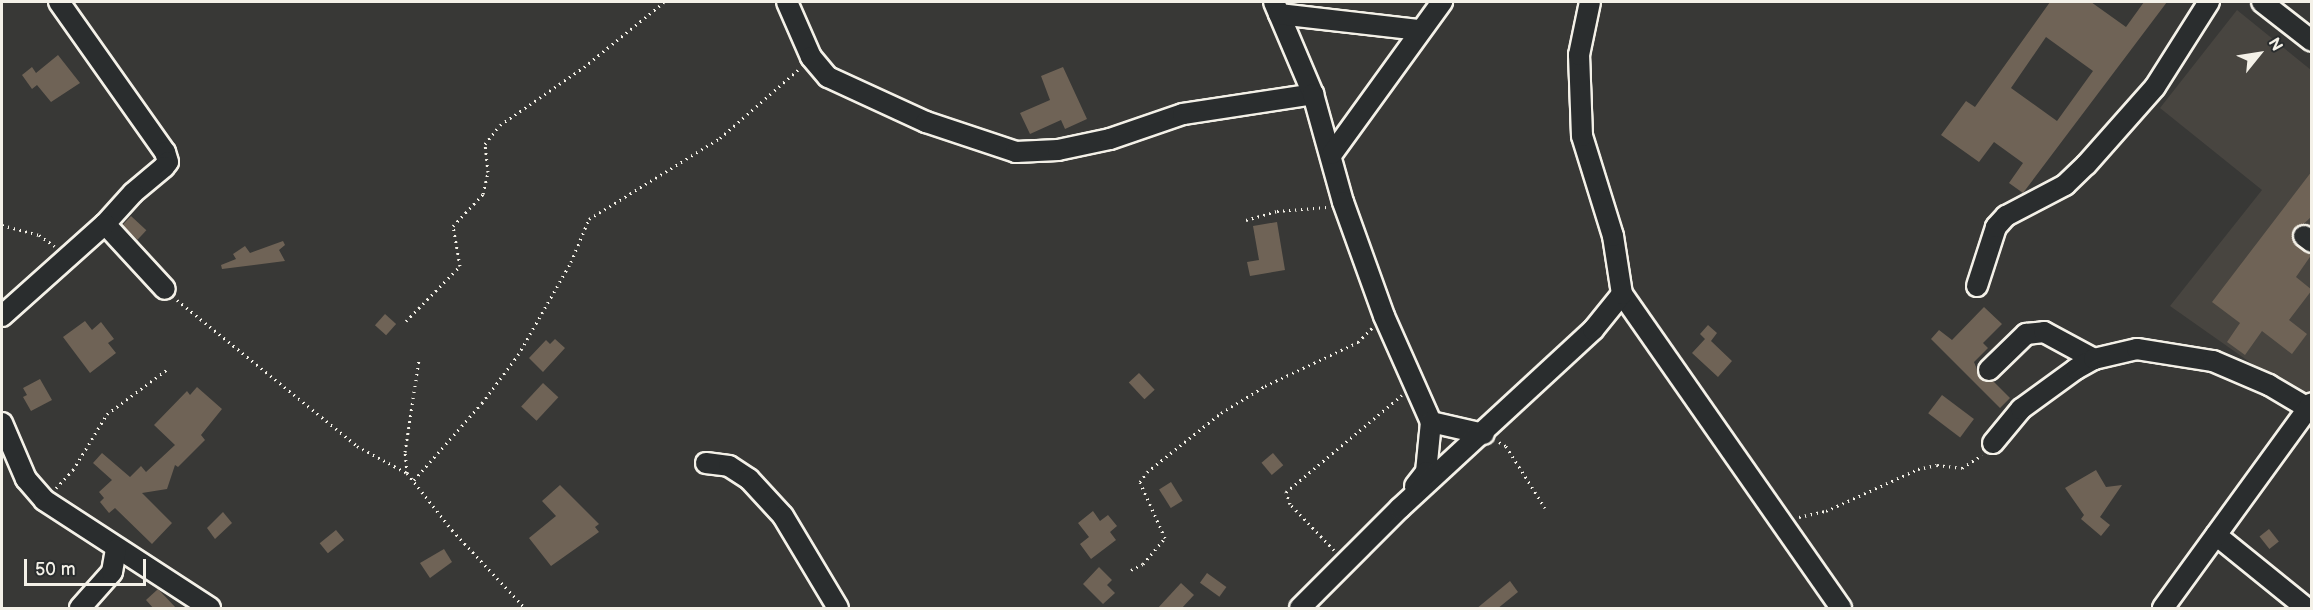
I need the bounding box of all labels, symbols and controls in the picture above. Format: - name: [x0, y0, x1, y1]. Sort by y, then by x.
- north arrow: [2229, 24, 2289, 84]
- text: N: [2264, 35, 2286, 55]
- scale bar: [27, 547, 148, 585]
- text: 50 m: [35, 559, 76, 580]

